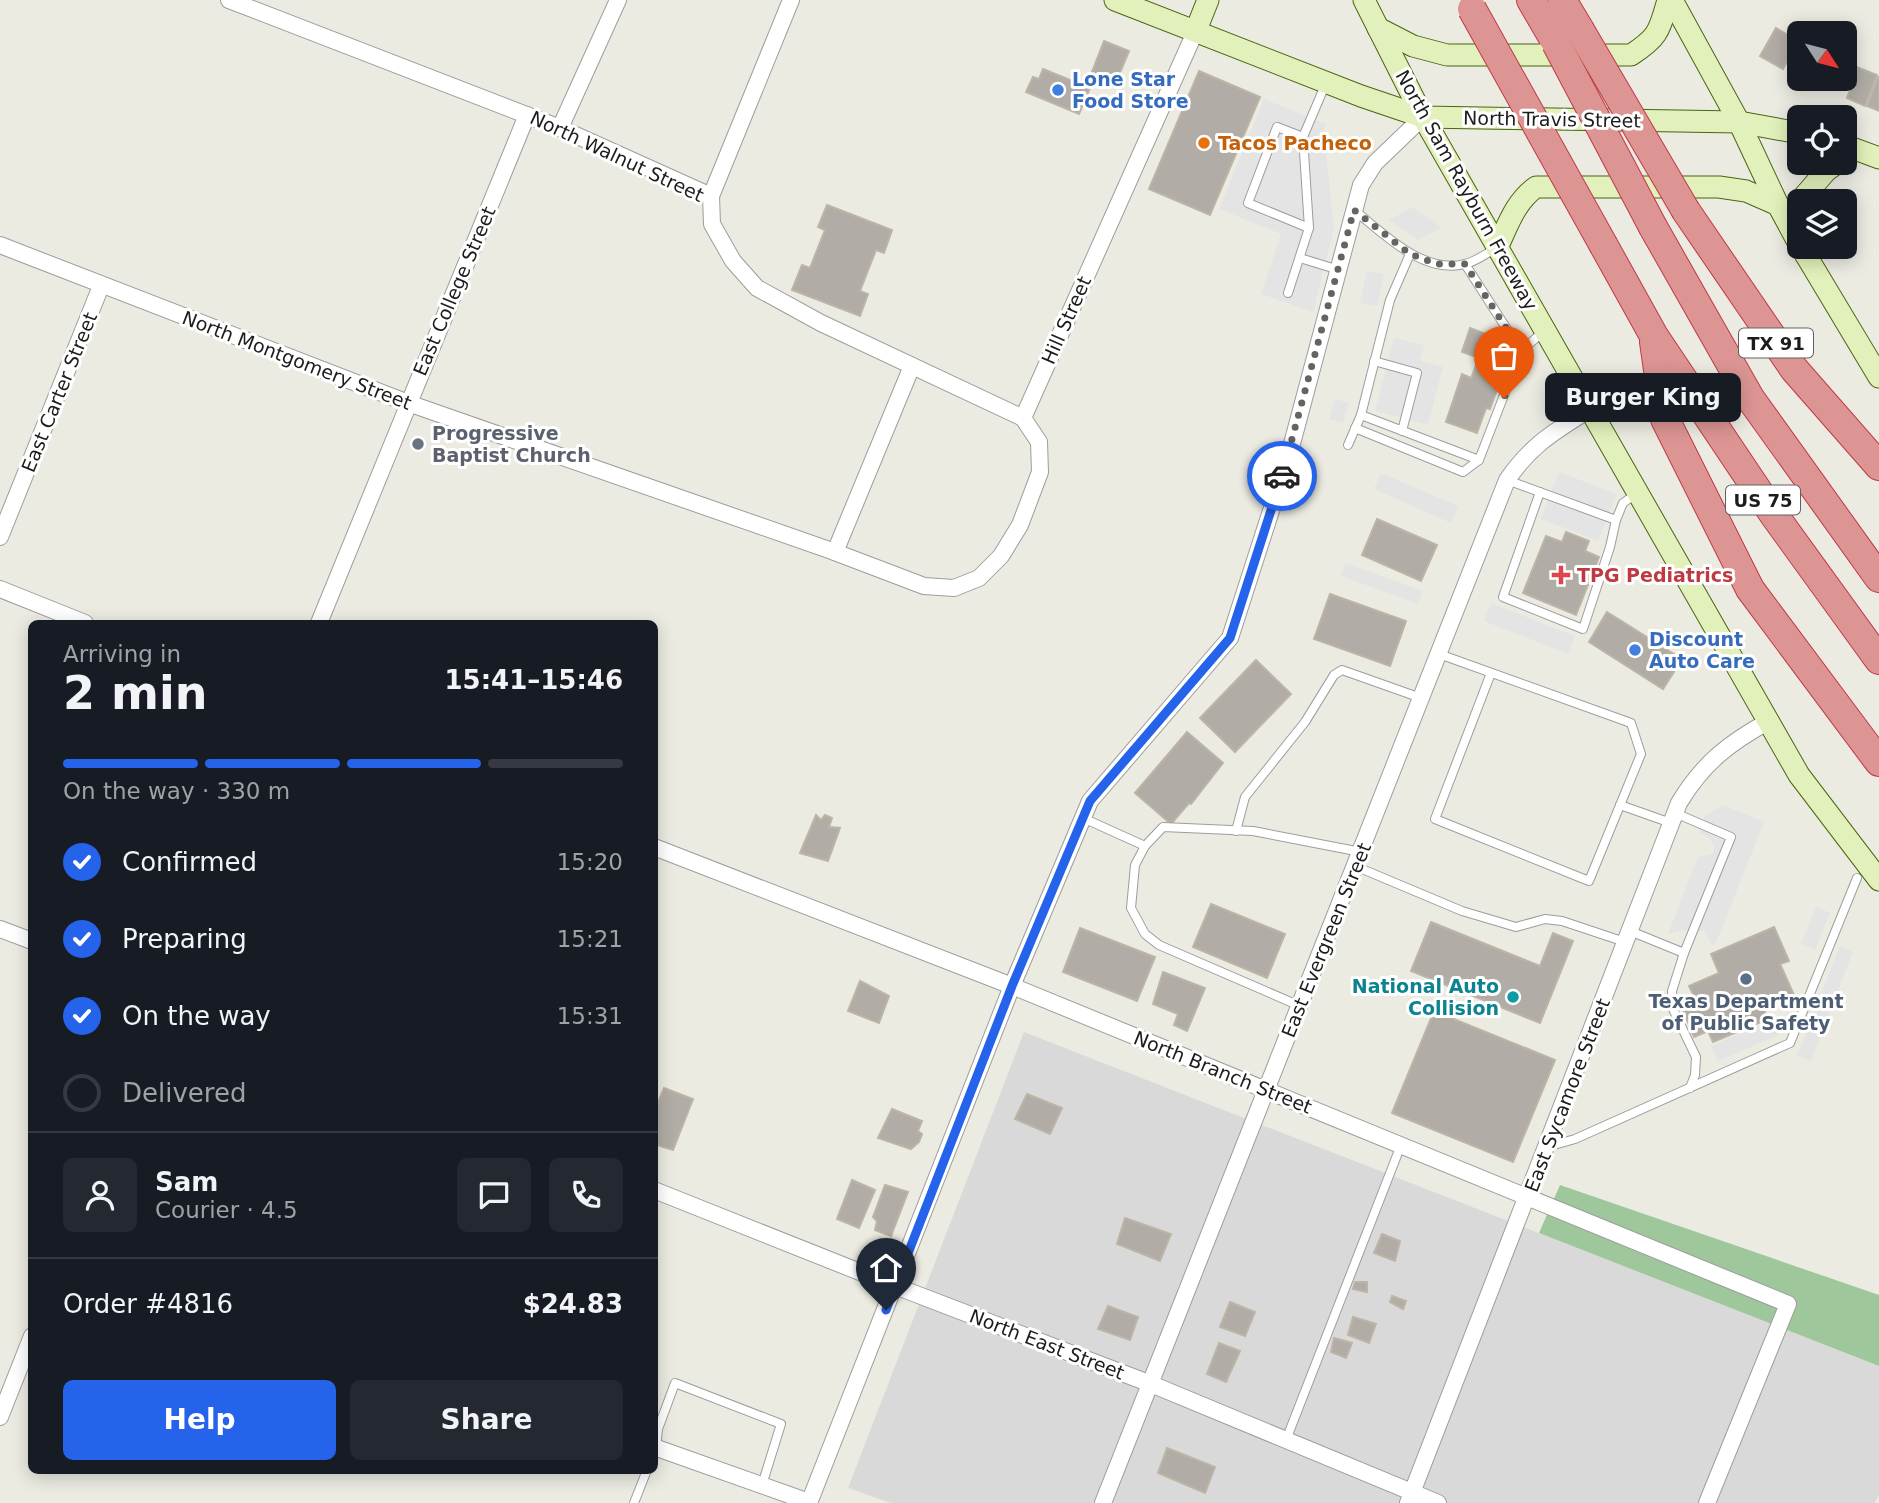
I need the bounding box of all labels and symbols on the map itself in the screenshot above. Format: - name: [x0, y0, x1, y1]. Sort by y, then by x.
- north arrow: [1787, 21, 1857, 91]
- street label: North Sam Rayburn Freeway: [1392, 66, 1542, 314]
- place label: Lone Star Food Store: [1072, 68, 1189, 112]
- marker: Lone Star Food Store: [1050, 82, 1066, 98]
- street label: North Walnut Street: [527, 106, 707, 206]
- street label: North Travis Street: [1463, 106, 1641, 132]
- place label: Tacos Pacheco: [1218, 132, 1372, 154]
- marker: Tacos Pacheco: [1196, 135, 1212, 151]
- street label: East College Street: [408, 203, 500, 379]
- street label: Hill Street: [1037, 273, 1095, 367]
- street label: North Montgomery Street: [179, 306, 415, 414]
- street label: East Carter Street: [17, 309, 101, 475]
- pin: [1474, 326, 1534, 398]
- road number: TX 91: [1739, 328, 1813, 358]
- callout: Burger King: [1546, 374, 1742, 422]
- place label: Progressive Baptist Church: [432, 422, 591, 466]
- marker: Progressive Baptist Church: [410, 436, 426, 452]
- courier: [1247, 441, 1317, 511]
- road number: US 75: [1726, 486, 1800, 514]
- place label: TPG Pediatrics: [1577, 564, 1733, 586]
- marker: TPG Pediatrics: [1551, 565, 1571, 585]
- place label: Discount Auto Care: [1649, 628, 1755, 672]
- marker: Discount Auto Care: [1627, 642, 1643, 658]
- street label: East Evergreen Street: [1277, 839, 1375, 1041]
- marker: Texas Department of Public Safety: [1738, 971, 1754, 987]
- place label: National Auto Collision: [1352, 975, 1499, 1019]
- marker: National Auto Collision: [1505, 989, 1521, 1005]
- place label: Texas Department of Public Safety: [1648, 990, 1844, 1034]
- street label: East Sycamore Street: [1520, 995, 1614, 1195]
- street label: North Branch Street: [1131, 1026, 1315, 1118]
- pin: [856, 1238, 916, 1310]
- street label: North East Street: [967, 1304, 1127, 1384]

